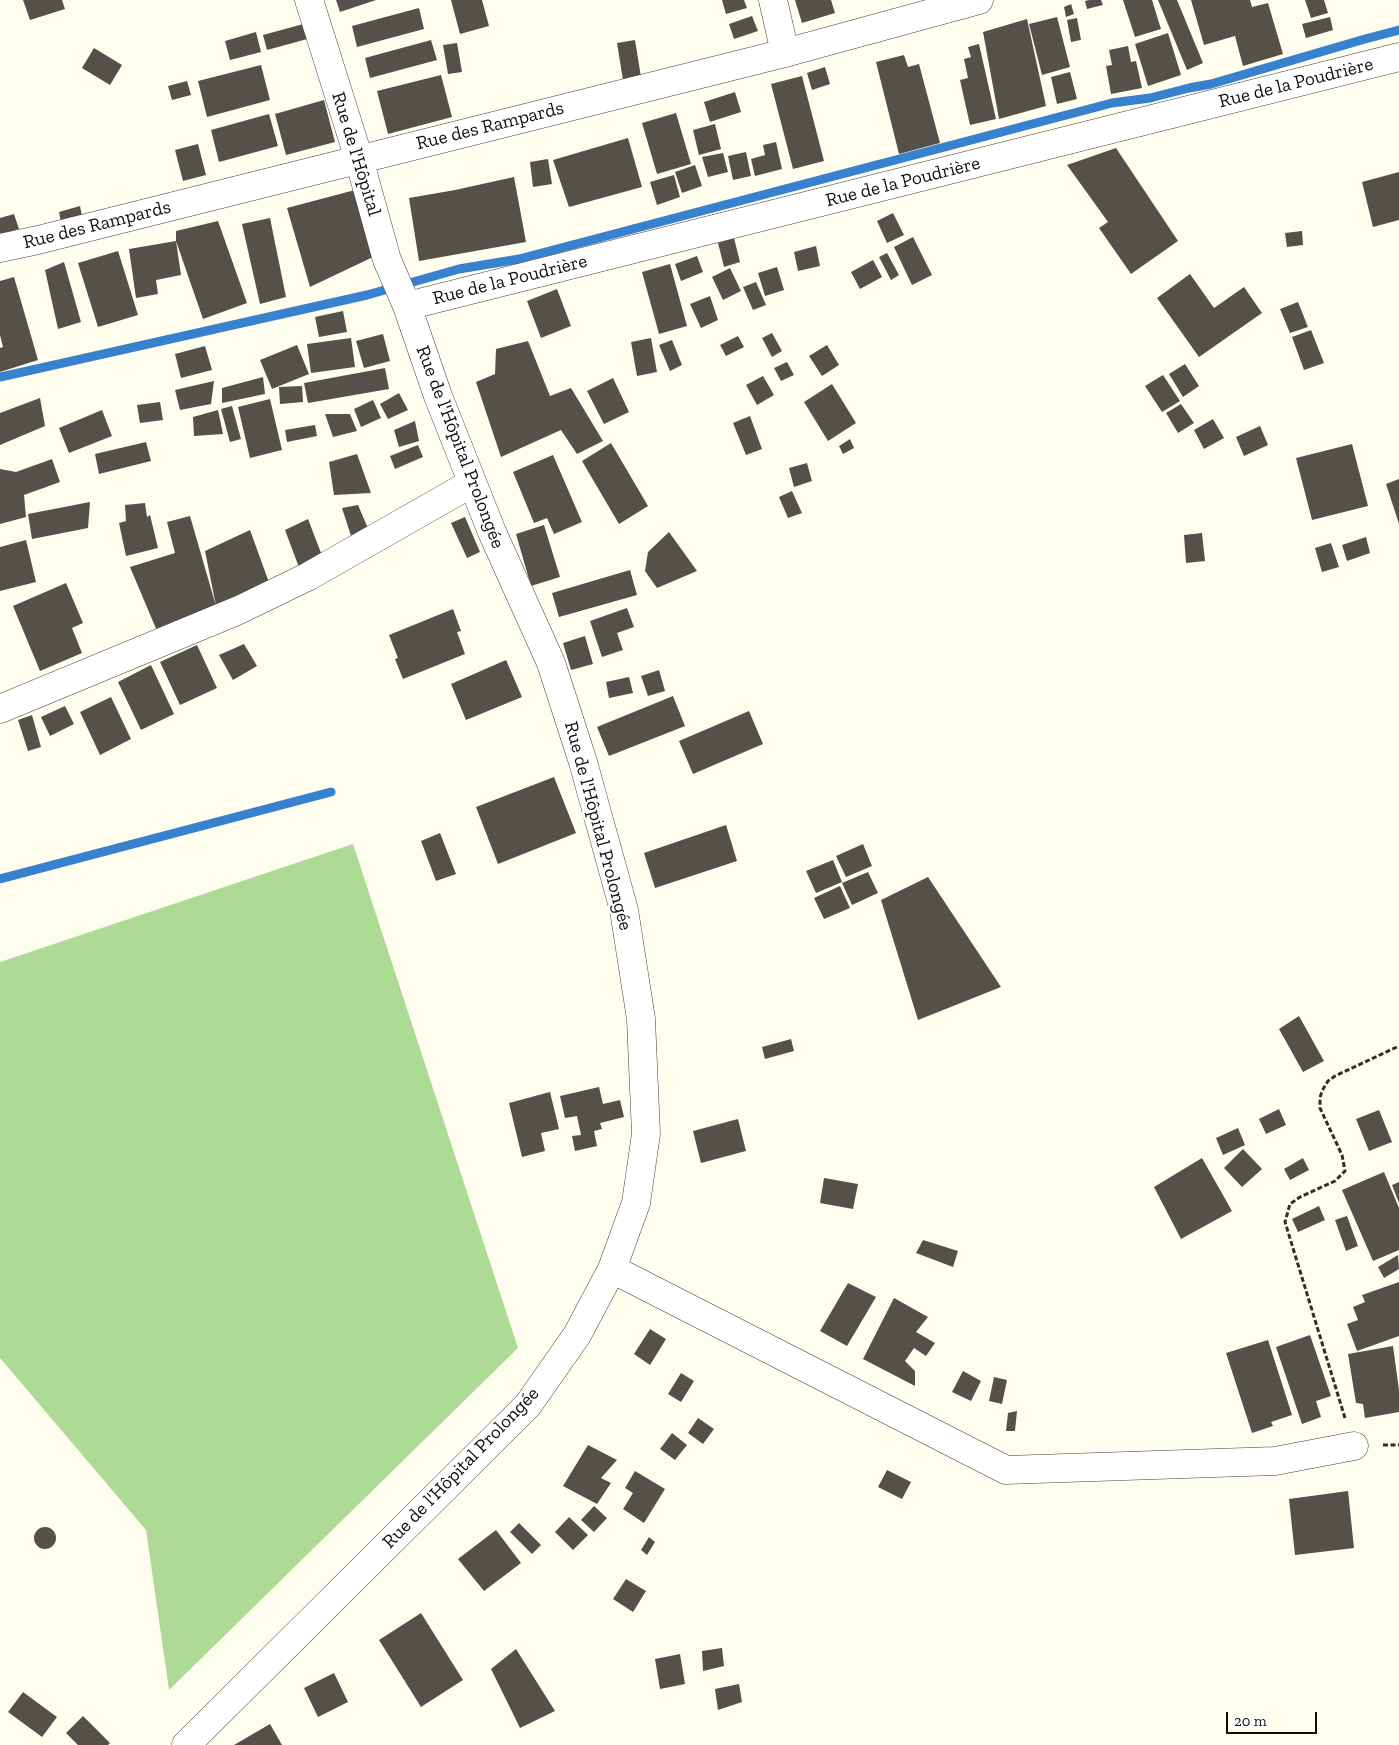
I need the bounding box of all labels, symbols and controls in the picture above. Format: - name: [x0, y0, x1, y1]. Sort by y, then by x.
- street label: Rue de la Poudrière: [1216, 53, 1376, 113]
- street label: Rue de l'Hôpital: [326, 89, 386, 219]
- street label: Rue des Rampards: [414, 97, 566, 155]
- street label: Rue de la Poudrière: [823, 152, 983, 212]
- street label: Rue des Rampards: [21, 196, 173, 254]
- street label: Rue de la Poudrière: [430, 250, 590, 310]
- street label: Rue de l'Hôpital Prolongée: [411, 342, 509, 552]
- street label: Rue de l'Hôpital Prolongée: [559, 719, 637, 933]
- street label: Rue de l'Hôpital Prolongée: [378, 1383, 544, 1553]
- scale bar: [1229, 1702, 1320, 1734]
- text: 20 m: [1234, 1712, 1267, 1730]

